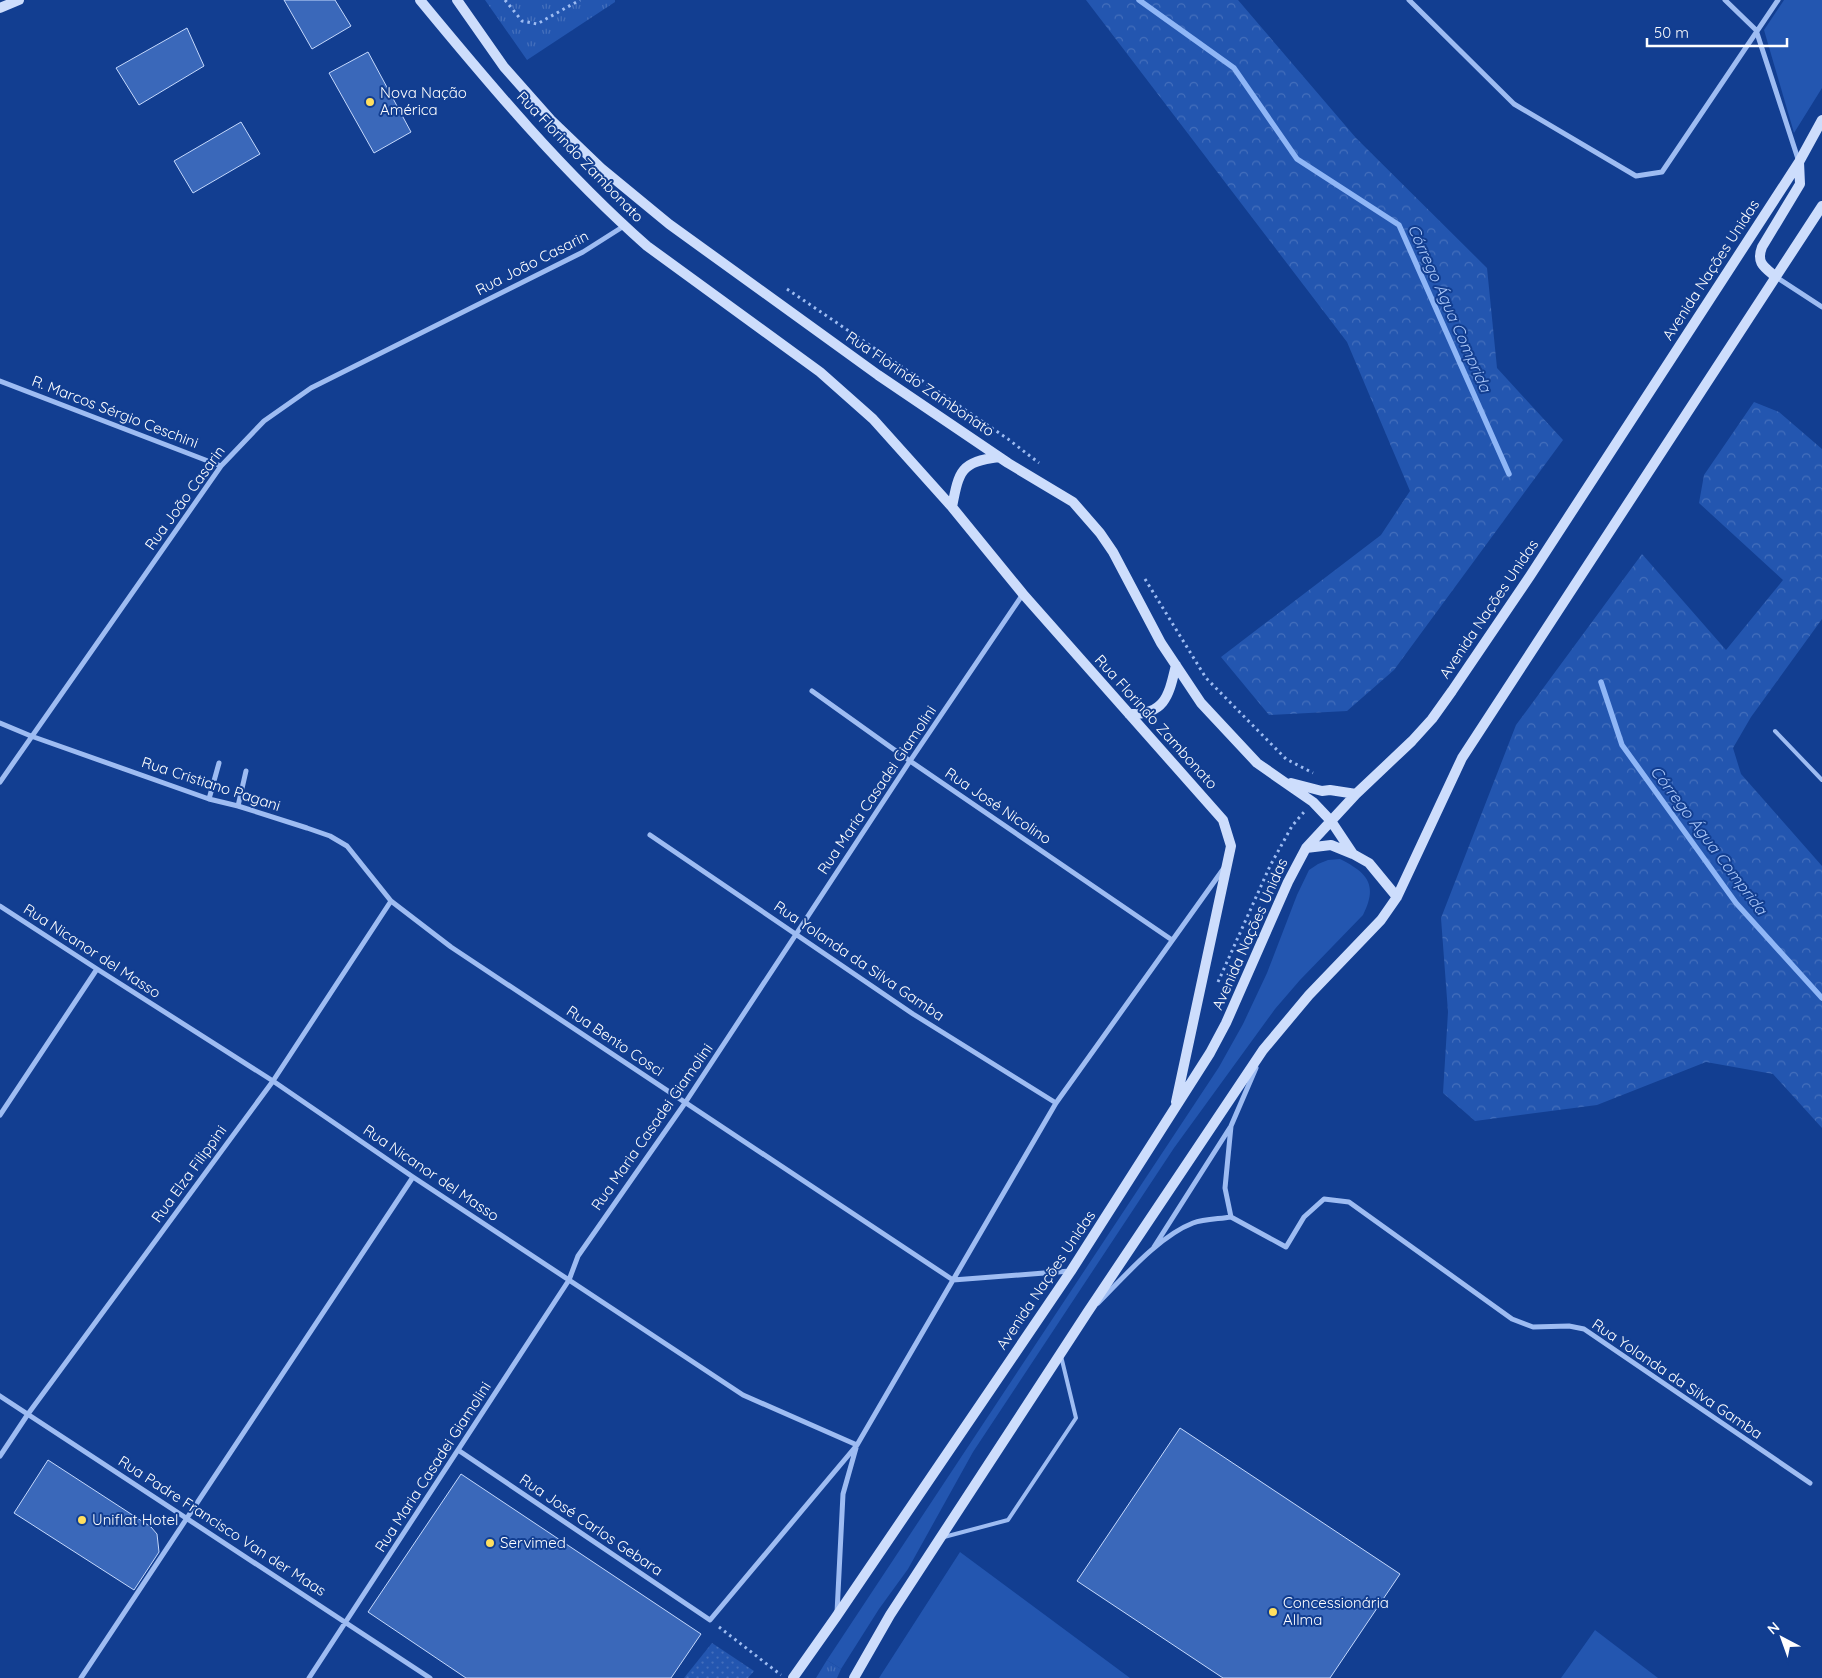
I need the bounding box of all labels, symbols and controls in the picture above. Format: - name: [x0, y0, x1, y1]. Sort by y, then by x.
- scale bar: [1647, 15, 1787, 47]
- text: 50 m: [1654, 23, 1689, 42]
- place label: Nova Nação América: [380, 83, 467, 119]
- street label: Rua Florindo Zambonato: [513, 87, 648, 226]
- marker: Nova Nação América: [364, 96, 376, 108]
- street label: Avenida Nações Unidas: [1658, 196, 1763, 344]
- water label: Córrego Água Comprida: [1404, 221, 1497, 396]
- street label: Rua João Casarin: [472, 226, 591, 299]
- street label: Rua Florindo Zambonato: [843, 327, 998, 440]
- street label: R. Marcos Sérgio Ceschini: [29, 371, 201, 452]
- street label: Rua João Casarin: [140, 442, 229, 554]
- street label: Avenida Nações Unidas: [1435, 535, 1542, 682]
- street label: Rua Florindo Zambonato: [1091, 650, 1222, 793]
- street label: Rua Maria Casadei Giamolini: [813, 702, 940, 878]
- street label: Rua Cristiano Pagani: [139, 752, 283, 815]
- water label: Córrego Água Comprida: [1646, 762, 1772, 920]
- street label: Rua José Nicolino: [941, 763, 1055, 848]
- street label: Avenida Nações Unidas: [1208, 855, 1292, 1013]
- street label: Rua Yolanda da Silva Gamba: [770, 896, 948, 1025]
- street label: Rua Nicanor del Masso: [20, 899, 165, 1002]
- street label: Rua Bento Cosci: [563, 1001, 668, 1080]
- street label: Rua Maria Casadei Giamolini: [587, 1040, 717, 1214]
- street label: Rua Nicanor del Masso: [360, 1120, 503, 1225]
- street label: Rua Elza Filippini: [147, 1121, 230, 1226]
- street label: Avenida Nações Unidas: [992, 1206, 1099, 1353]
- street label: Rua Yolanda da Silva Gamba: [1588, 1314, 1766, 1443]
- street label: Rua Maria Casadei Giamolini: [370, 1378, 495, 1555]
- street label: Rua Padre Francisco Van der Maas: [115, 1451, 330, 1600]
- street label: Rua José Carlos Gebara: [516, 1470, 667, 1580]
- place label: Uniflat Hotel: [92, 1510, 178, 1529]
- marker: Uniflat Hotel: [76, 1514, 88, 1526]
- place label: Servimed: [500, 1533, 566, 1552]
- marker: Servimed: [484, 1537, 496, 1549]
- place label: Concessionária Allma: [1283, 1593, 1389, 1629]
- marker: Concessionária Allma: [1267, 1606, 1279, 1618]
- north arrow: [1757, 1613, 1807, 1663]
- text: N: [1764, 1618, 1783, 1638]

